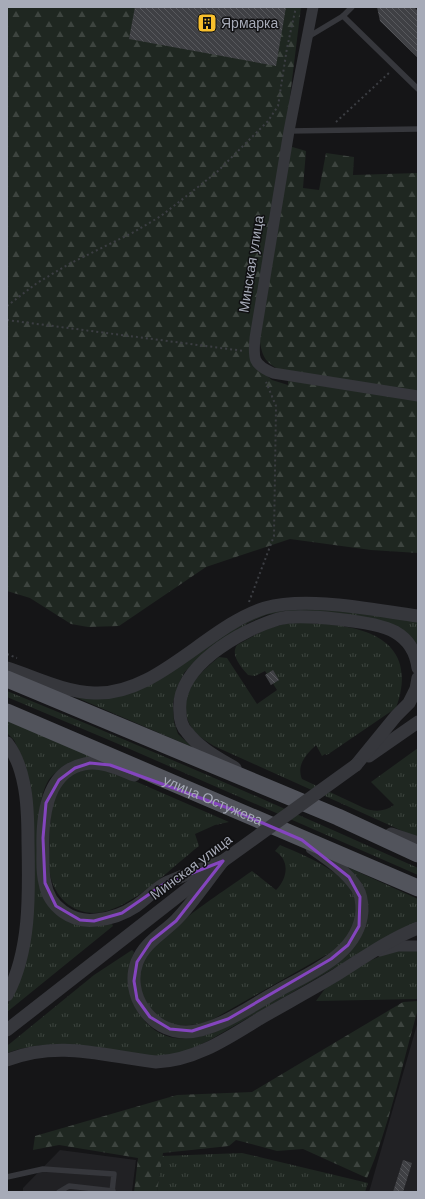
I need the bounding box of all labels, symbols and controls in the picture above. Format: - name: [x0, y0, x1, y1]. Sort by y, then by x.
- building icon: Ярмарка: [196, 12, 218, 34]
- place label: Ярмарка: [221, 15, 279, 31]
- street label: Минская улица: [235, 214, 267, 314]
- street label: улица Остужева: [161, 772, 265, 829]
- street label: Минская улица: [147, 831, 235, 903]

